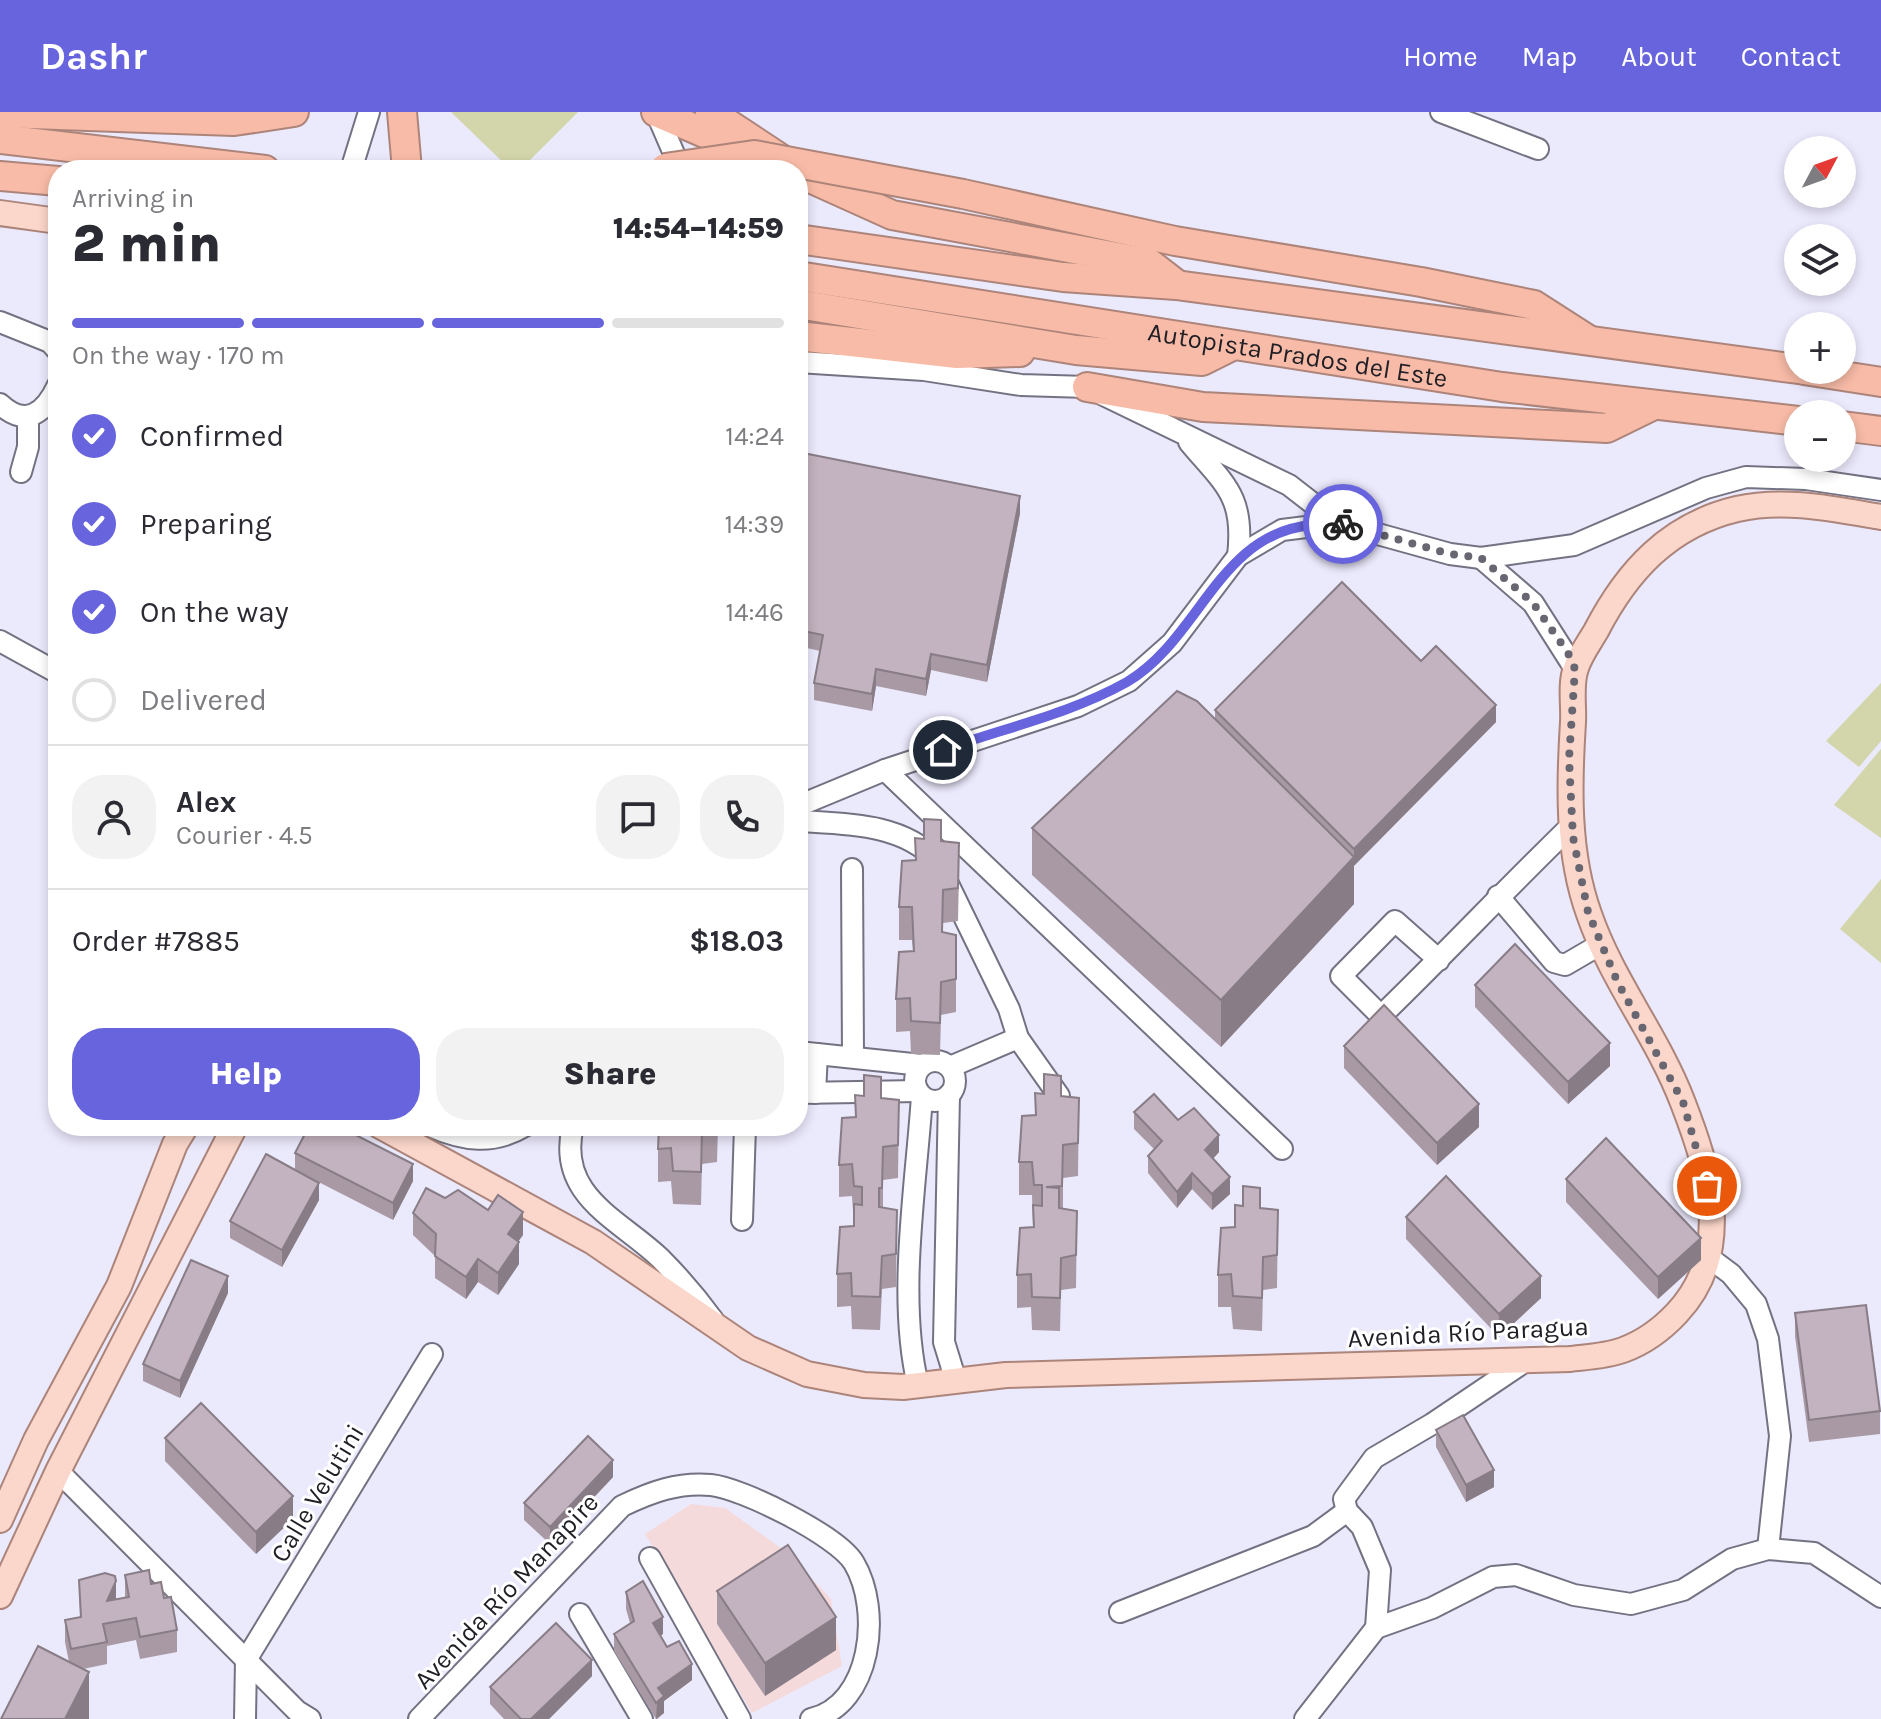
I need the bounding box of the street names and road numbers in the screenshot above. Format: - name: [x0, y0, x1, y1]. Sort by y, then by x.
- street label: Autopista Prados del Este: [1146, 316, 1450, 394]
- street label: Avenida Río Paragua: [1347, 1311, 1589, 1354]
- street label: Calle Velutini: [264, 1419, 371, 1568]
- street label: Avenida Río Manapire: [408, 1487, 605, 1696]

